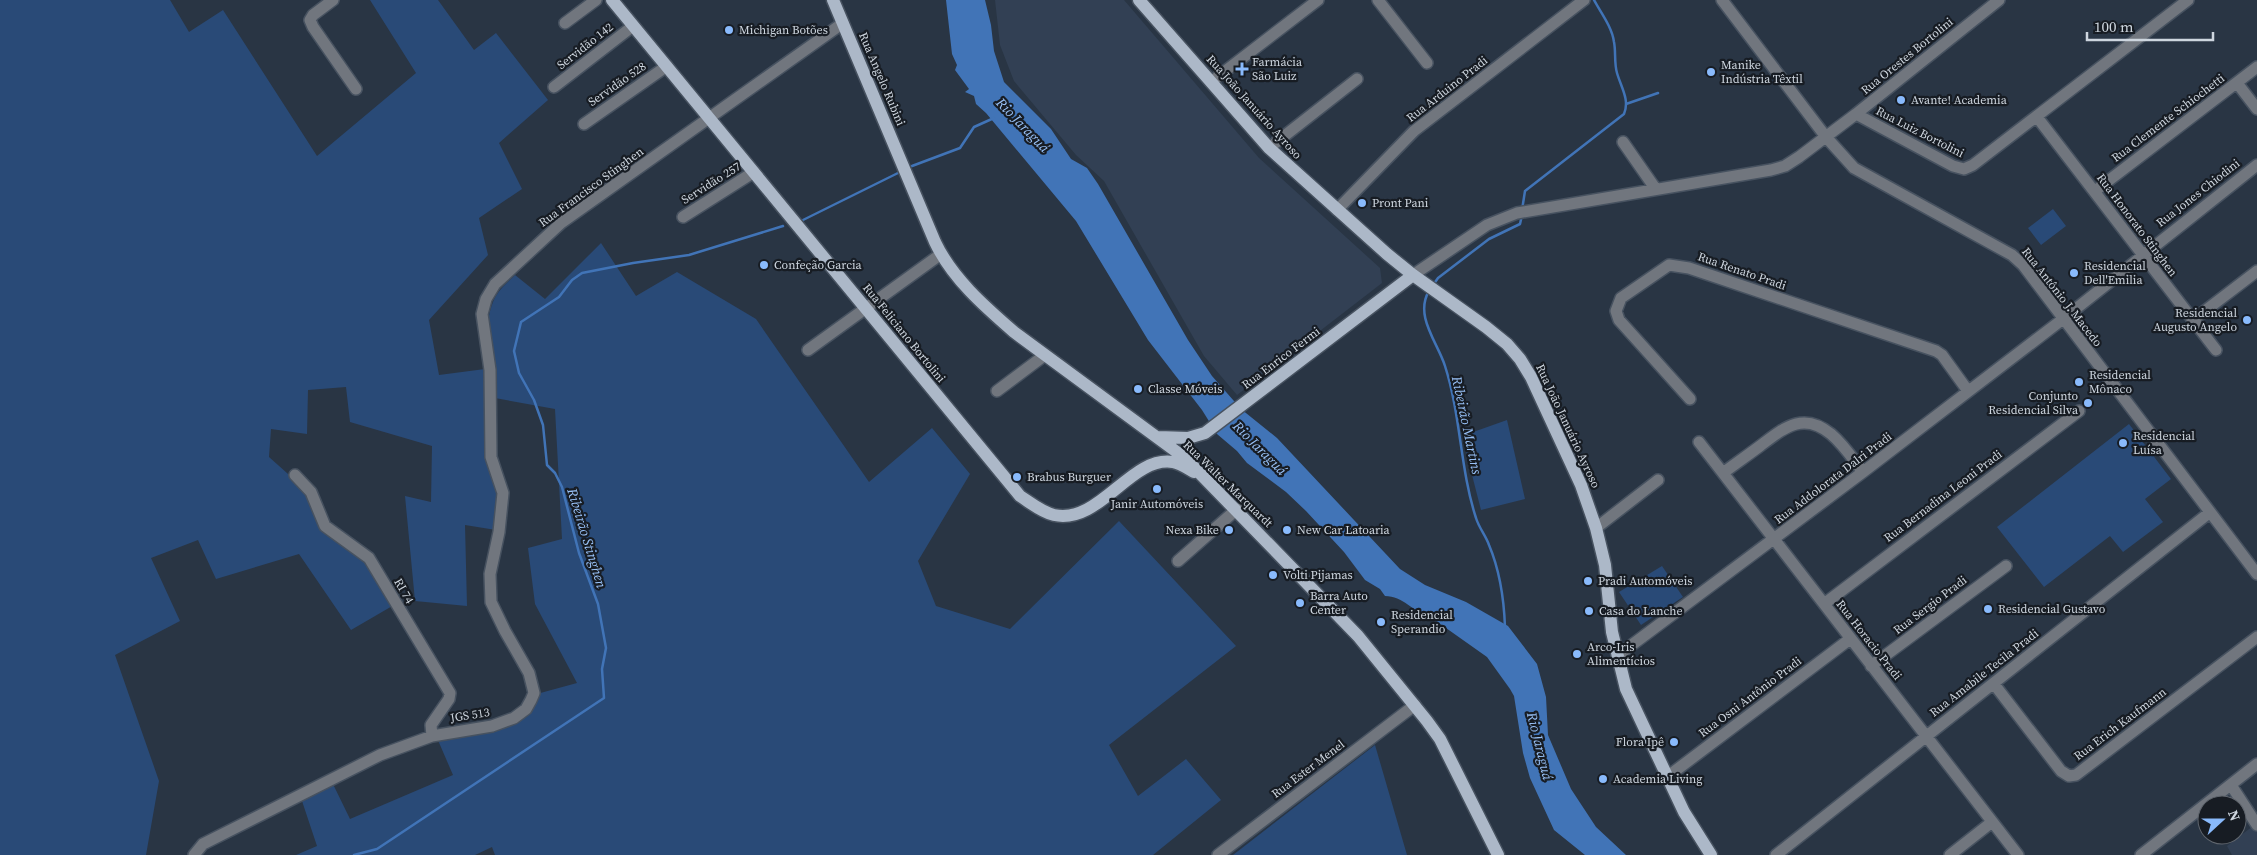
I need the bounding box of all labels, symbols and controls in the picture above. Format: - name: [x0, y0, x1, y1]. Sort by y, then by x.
- scale bar: [2087, 10, 2213, 42]
- street label: Rua Orestes Bortolini: [1858, 14, 1957, 98]
- text: 100 m: [2094, 16, 2134, 37]
- street label: Servidão 142: [554, 19, 616, 73]
- place label: Michigan Botões: [739, 22, 828, 38]
- marker: Michigan Botões: [723, 24, 735, 36]
- street label: Rua Angelo Rubini: [855, 30, 909, 128]
- street label: Rua João Januário Ayroso: [1203, 51, 1305, 163]
- street label: Rua Arduino Pradi: [1403, 52, 1491, 126]
- place label: Farmácia São Luiz: [1252, 54, 1303, 84]
- place label: Manike Indústria Têxtil: [1721, 57, 1803, 87]
- street label: Servidão 528: [585, 58, 649, 110]
- marker: Farmácia São Luiz: [1236, 63, 1248, 75]
- marker: Manike Indústria Têxtil: [1705, 66, 1717, 78]
- street label: Rua Clemente Schiochetti: [2108, 70, 2228, 166]
- water label: Rio Jaraguá: [991, 92, 1055, 157]
- place label: Avante! Academia: [1911, 92, 2008, 108]
- marker: Avante! Academia: [1895, 94, 1907, 106]
- street label: Rua Luiz Bortolini: [1873, 103, 1967, 161]
- street label: Rua Francisco Stinghen: [535, 144, 647, 230]
- street label: Rua Jones Chiodini: [2153, 155, 2243, 231]
- street label: Servidão 257: [678, 158, 744, 208]
- street label: Rua Honorato Stinghen: [2093, 170, 2181, 280]
- place label: Pront Pani: [1372, 195, 1429, 211]
- marker: Pront Pani: [1356, 197, 1368, 209]
- street label: Rua Antônio J. Macedo: [2018, 244, 2106, 350]
- street label: Rua Renato Pradi: [1696, 248, 1789, 294]
- place label: Confeção Garcia: [774, 257, 863, 273]
- place label: Residencial Dell'Emilia: [2084, 258, 2146, 288]
- marker: Confeção Garcia: [758, 259, 770, 271]
- marker: Residencial Dell'Emilia: [2068, 267, 2080, 279]
- street label: Rua Feliciano Bortolini: [859, 280, 949, 386]
- place label: Residencial Augusto Angelo: [2153, 305, 2237, 335]
- marker: Residencial Augusto Angelo: [2241, 314, 2253, 326]
- street label: Rua Enrico Fermi: [1239, 323, 1324, 393]
- street label: Rua João Januário Ayroso: [1532, 361, 1604, 491]
- place label: Residencial Mônaco: [2089, 367, 2151, 397]
- water label: Ribeirão Martins: [1447, 373, 1487, 477]
- marker: Residencial Mônaco: [2073, 376, 2085, 388]
- place label: Classe Móveis: [1148, 381, 1222, 397]
- marker: Classe Móveis: [1132, 383, 1144, 395]
- place label: Conjunto Residencial Silva: [1988, 388, 2079, 418]
- marker: Conjunto Residencial Silva: [2082, 397, 2094, 409]
- water label: Rio Jaraguá: [1228, 416, 1292, 480]
- street label: Rua Addolorata Dalri Pradi: [1771, 428, 1895, 528]
- place label: Residencial Luísa: [2133, 428, 2195, 458]
- street label: Rua Walter Marquardt: [1180, 437, 1276, 531]
- marker: Residencial Luísa: [2117, 437, 2129, 449]
- street label: Rua Bernadina Leoni Pradi: [1881, 446, 2006, 546]
- place label: Brabus Burguer: [1027, 469, 1111, 485]
- marker: Brabus Burguer: [1011, 471, 1023, 483]
- marker: Janir Automóveis: [1151, 483, 1163, 495]
- water label: Ribeirão Stinghen: [562, 485, 612, 591]
- place label: Janir Automóveis: [1110, 496, 1203, 512]
- place label: Nexa Bike: [1166, 522, 1219, 538]
- place label: New Car Latoaria: [1297, 522, 1391, 538]
- marker: Nexa Bike: [1223, 524, 1235, 536]
- marker: New Car Latoaria: [1281, 524, 1293, 536]
- place label: Volti Pijamas: [1283, 567, 1353, 583]
- marker: Volti Pijamas: [1267, 569, 1279, 581]
- street label: Rua Sergio Pradi: [1890, 572, 1970, 638]
- place label: Pradi Automóveis: [1598, 573, 1693, 589]
- street label: RI 74: [390, 575, 418, 607]
- marker: Pradi Automóveis: [1582, 575, 1594, 587]
- place label: Barra Auto Center: [1310, 588, 1368, 618]
- marker: Barra Auto Center: [1294, 597, 1306, 609]
- street label: Rua Horacio Pradi: [1833, 597, 1906, 684]
- place label: Residencial Gustavo: [1998, 601, 2106, 617]
- place label: Casa do Lanche: [1599, 603, 1683, 619]
- marker: Residencial Gustavo: [1982, 603, 1994, 615]
- marker: Casa do Lanche: [1583, 605, 1595, 617]
- place label: Residencial Sperandio: [1391, 607, 1453, 637]
- marker: Residencial Sperandio: [1375, 616, 1387, 628]
- street label: Rua Amabile Tecila Pradi: [1926, 625, 2042, 721]
- place label: Arco-Iris Alimentícios: [1587, 639, 1655, 669]
- marker: Arco-Iris Alimentícios: [1571, 648, 1583, 660]
- street label: Rua Osni Antônio Pradi: [1695, 653, 1805, 741]
- street label: Rua Erich Kaufmann: [2071, 684, 2169, 764]
- street label: JGS 513: [448, 704, 491, 726]
- water label: Rio Jaraguá: [1522, 709, 1558, 783]
- place label: Flora Ipê: [1616, 734, 1664, 750]
- street label: Rua Ester Menel: [1268, 736, 1348, 802]
- marker: Flora Ipê: [1668, 736, 1680, 748]
- place label: Academia Living: [1613, 771, 1703, 787]
- marker: Academia Living: [1597, 773, 1609, 785]
- north arrow: [2197, 795, 2247, 845]
- text: N: [2223, 807, 2245, 824]

